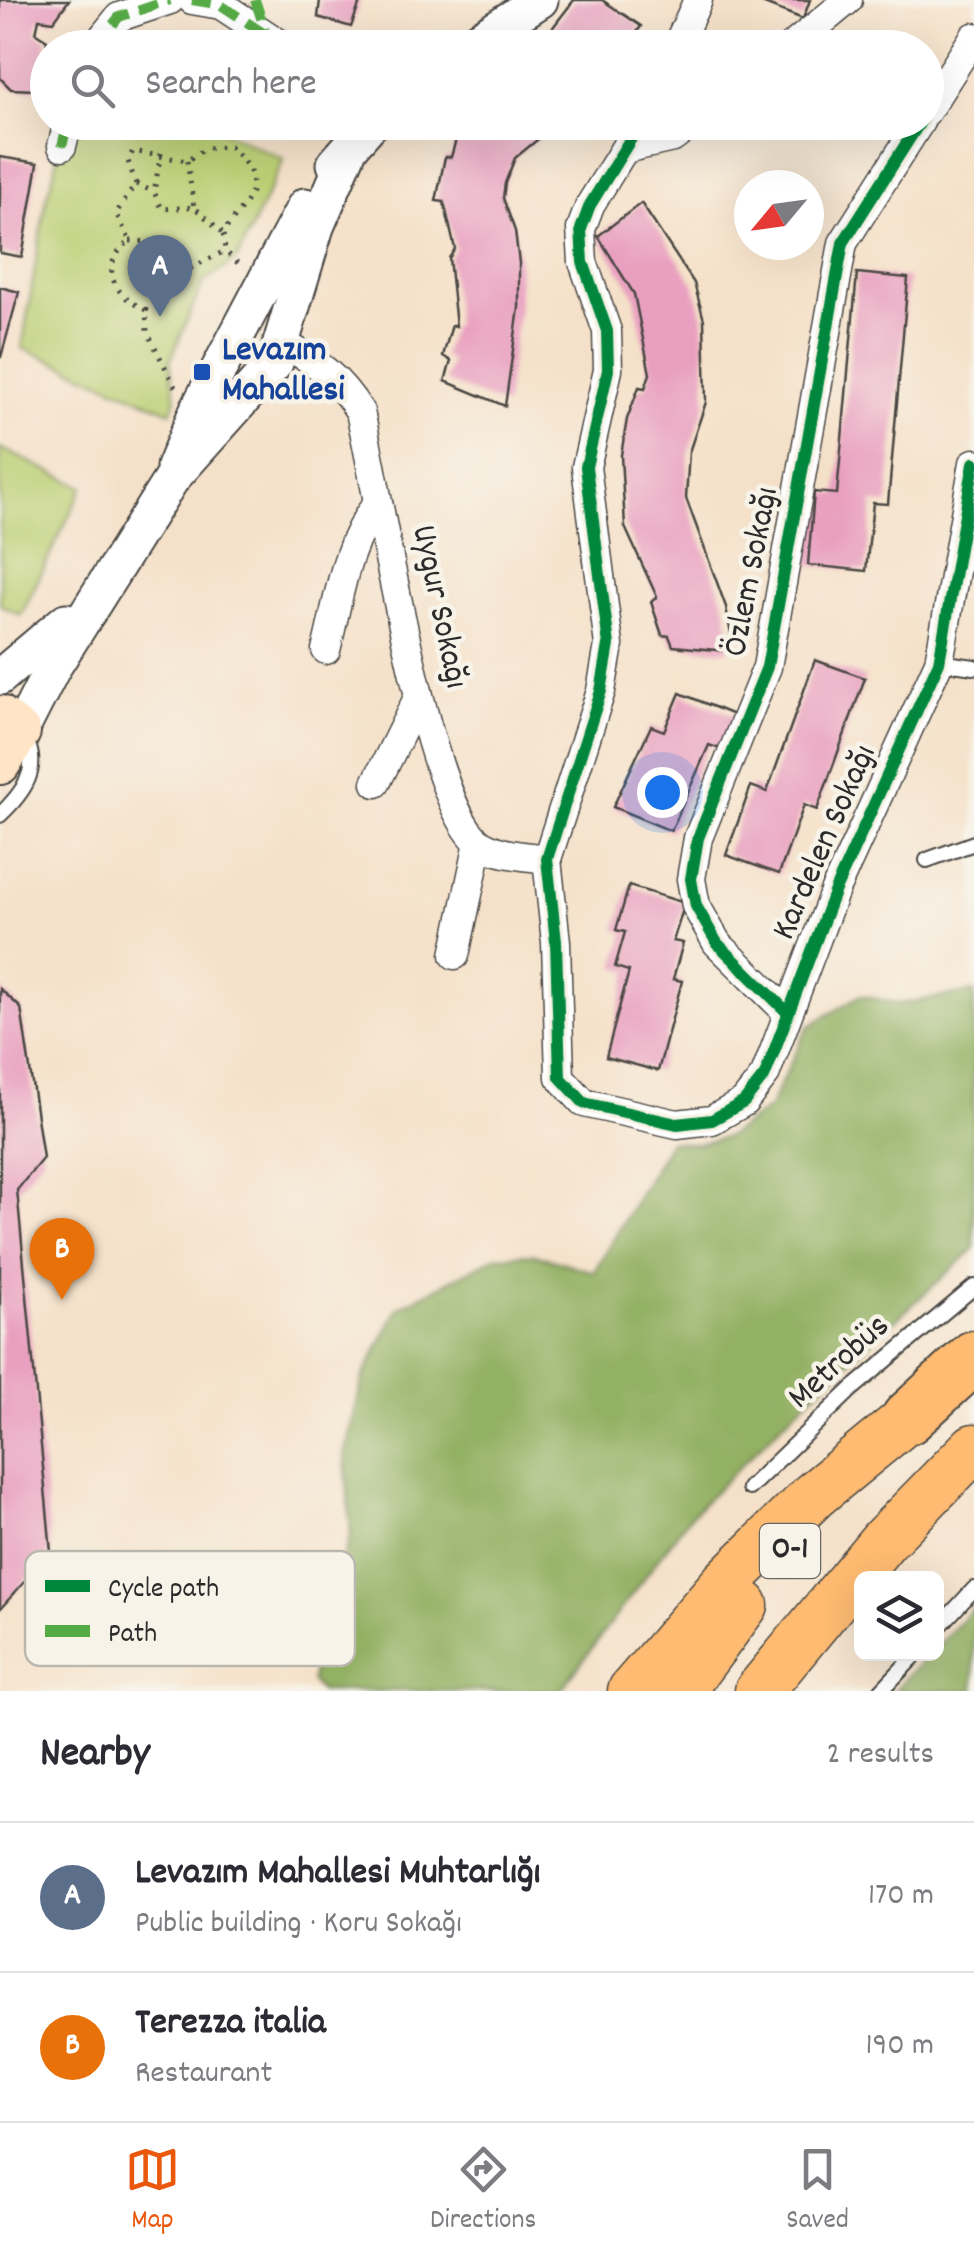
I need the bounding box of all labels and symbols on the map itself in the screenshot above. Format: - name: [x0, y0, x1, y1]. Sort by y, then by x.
- north arrow: [734, 170, 824, 260]
- pin: A: [128, 234, 192, 317]
- place label: Levazım Mahallesi: [222, 327, 345, 417]
- marker: Levazım Mahallesi: [191, 361, 213, 383]
- street label: Özlem Sokağı: [712, 483, 794, 661]
- street label: Uygur Sokağı: [396, 521, 480, 693]
- street label: Kardelen Sokağı: [761, 737, 891, 949]
- your location: [637, 767, 688, 818]
- pin: B: [30, 1218, 94, 1300]
- street label: Metrobüs: [778, 1303, 902, 1423]
- road number: O-1: [760, 1524, 820, 1578]
- legend: [25, 1551, 355, 1666]
- text: Cycle path: [108, 1571, 219, 1611]
- text: Path: [108, 1616, 157, 1656]

